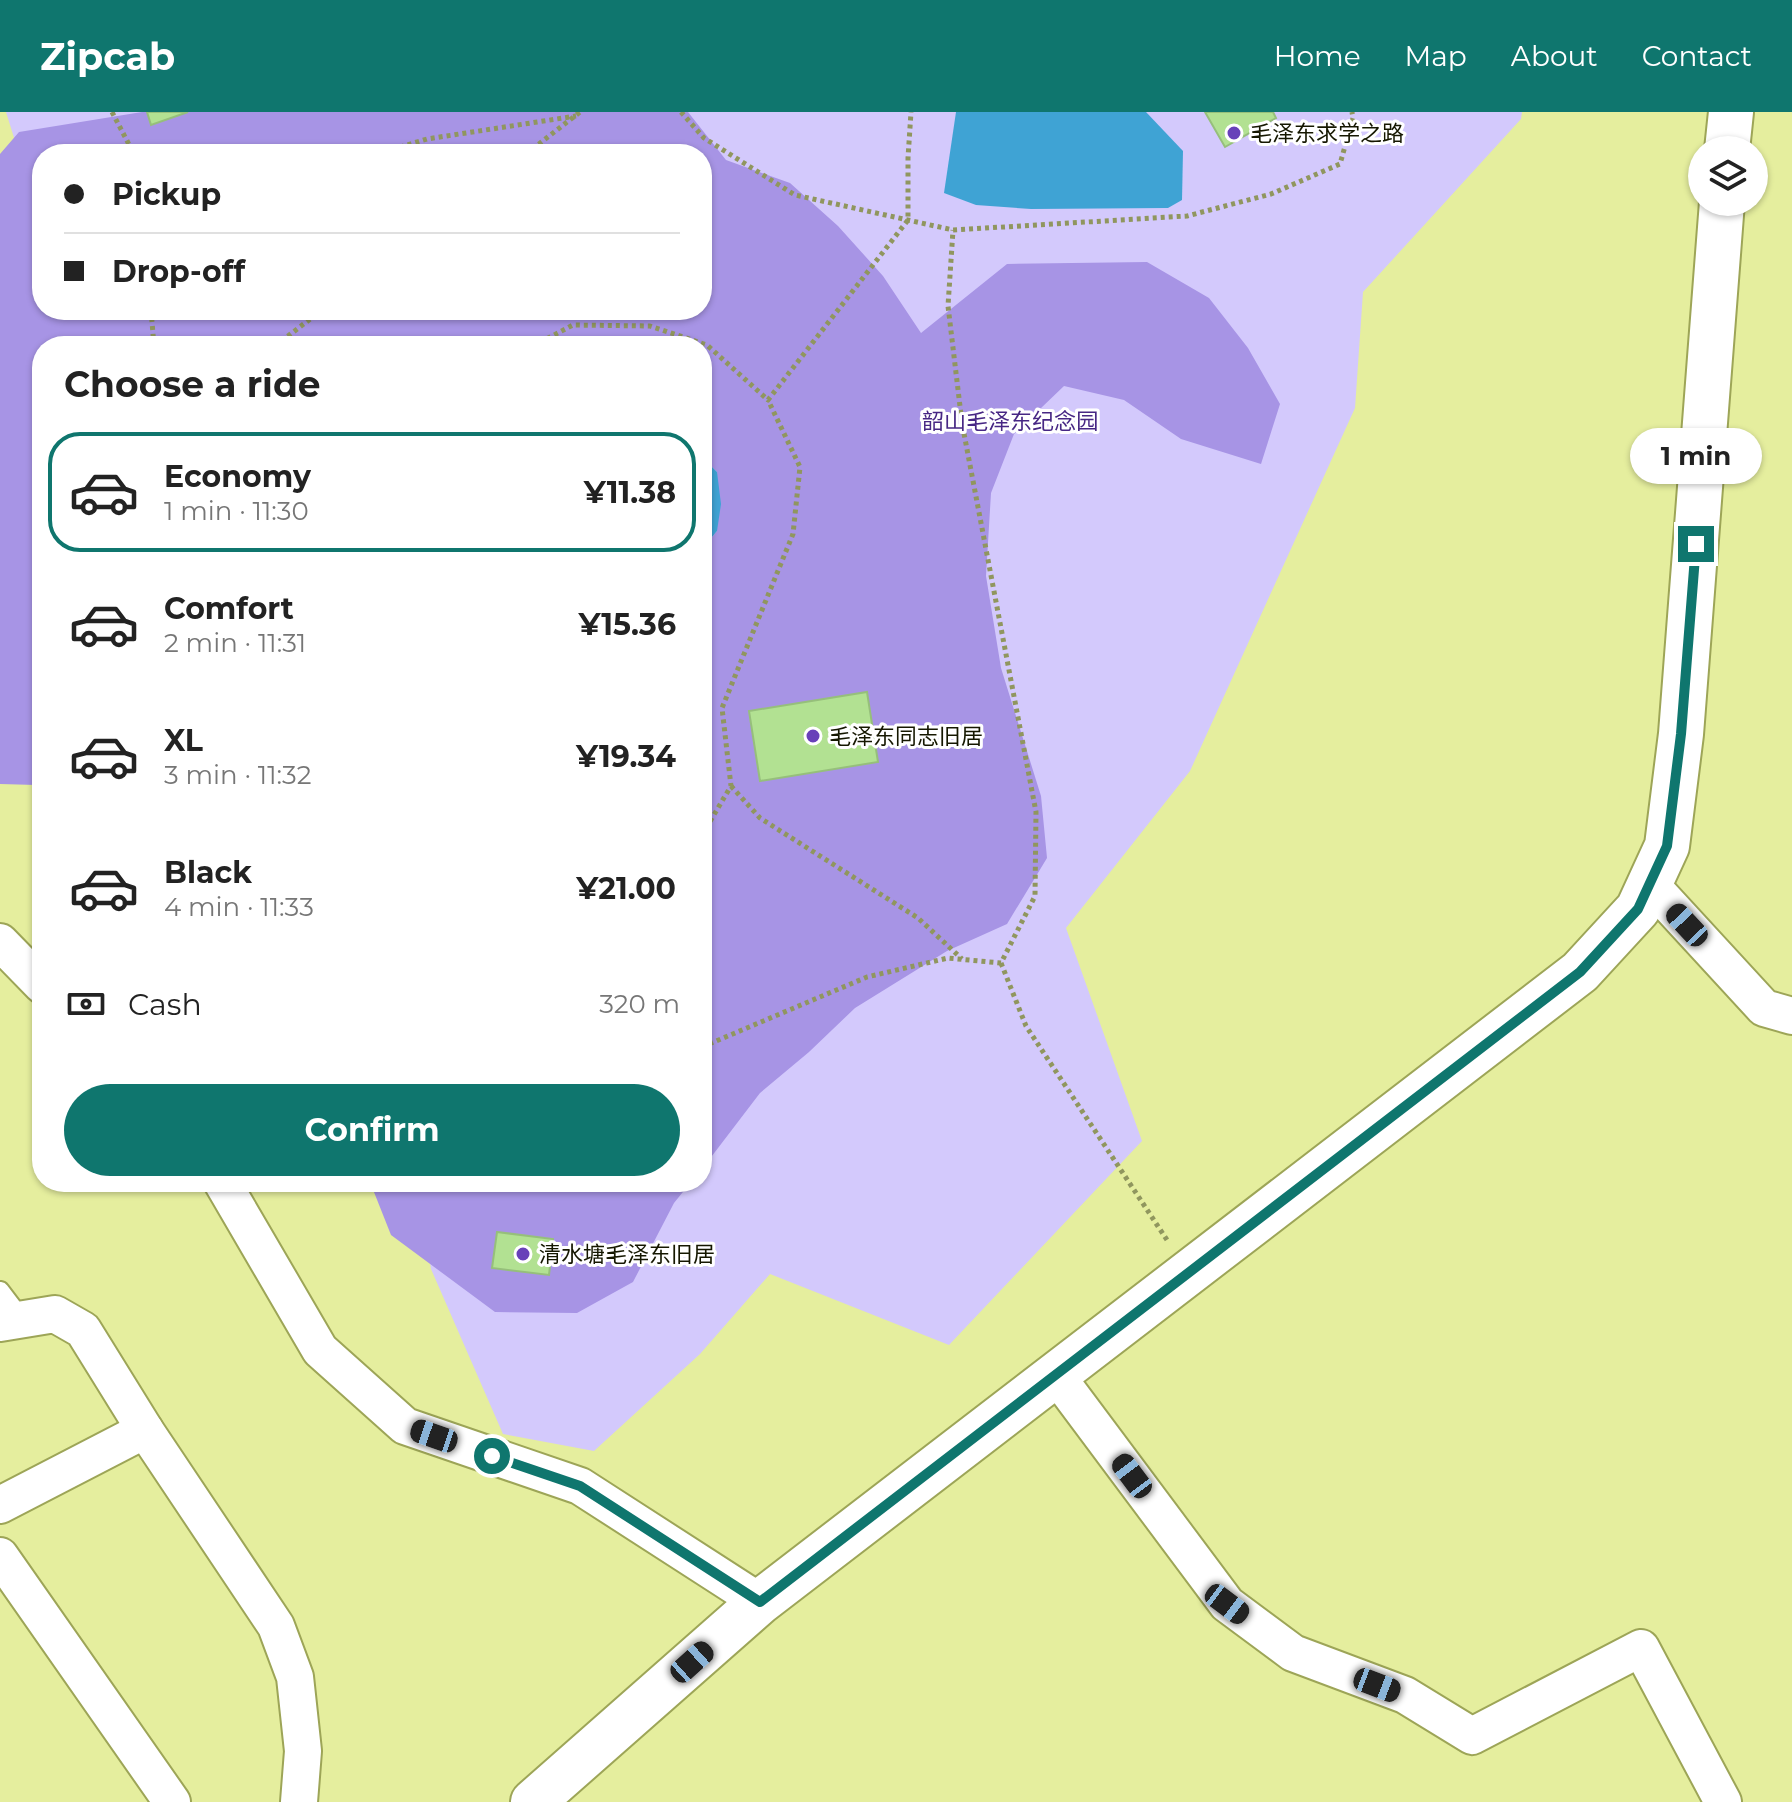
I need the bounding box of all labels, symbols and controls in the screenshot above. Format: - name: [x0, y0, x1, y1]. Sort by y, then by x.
- text: Zipcab: [40, 33, 175, 80]
- text: Home: [1274, 39, 1361, 73]
- text: Map: [1405, 39, 1467, 73]
- text: About: [1511, 39, 1598, 73]
- text: Contact: [1642, 39, 1752, 73]
- place label: 毛泽东求学之路: [1250, 120, 1404, 147]
- marker: 毛泽东求学之路: [1225, 124, 1243, 142]
- map controls: [1688, 136, 1768, 216]
- button: layers: [1688, 136, 1768, 216]
- text: Pickup: [112, 176, 221, 213]
- text: Drop-off: [112, 253, 245, 290]
- text: Choose a ride: [64, 362, 321, 406]
- park label: 韶山毛泽东纪念园: [922, 408, 1098, 435]
- callout: 1 min: [1630, 428, 1762, 484]
- text: 1 min: [1661, 440, 1731, 472]
- icon: car: [68, 456, 140, 528]
- text: Economy: [164, 458, 311, 495]
- text: ¥11.38: [584, 474, 676, 511]
- text: 1 min · 11:30: [164, 495, 309, 527]
- route end: [1678, 526, 1714, 562]
- icon: car: [68, 588, 140, 660]
- text: Comfort: [164, 590, 294, 627]
- text: ¥15.36: [578, 606, 676, 643]
- text: 2 min · 11:31: [164, 627, 306, 659]
- icon: car: [68, 720, 140, 792]
- text: XL: [164, 722, 203, 759]
- place label: 毛泽东同志旧居: [829, 723, 983, 750]
- marker: 毛泽东同志旧居: [804, 727, 822, 745]
- text: ¥19.34: [576, 738, 676, 775]
- text: 3 min · 11:32: [164, 759, 311, 791]
- icon: car: [68, 852, 140, 924]
- text: Black: [164, 854, 252, 891]
- text: ¥21.00: [576, 870, 676, 907]
- text: 4 min · 11:33: [164, 891, 314, 923]
- car: [1662, 899, 1712, 951]
- icon: cash: [64, 982, 108, 1026]
- text: Cash: [128, 986, 202, 1023]
- text: 320 m: [599, 988, 680, 1020]
- button: Confirm: [64, 1084, 680, 1176]
- place label: 清水塘毛泽东旧居: [539, 1241, 715, 1268]
- marker: 清水塘毛泽东旧居: [514, 1245, 532, 1263]
- car: [407, 1417, 461, 1455]
- route start: [474, 1438, 510, 1474]
- car: [1108, 1450, 1156, 1502]
- car: [1201, 1580, 1253, 1628]
- car: [666, 1637, 718, 1687]
- car: [1350, 1665, 1404, 1705]

